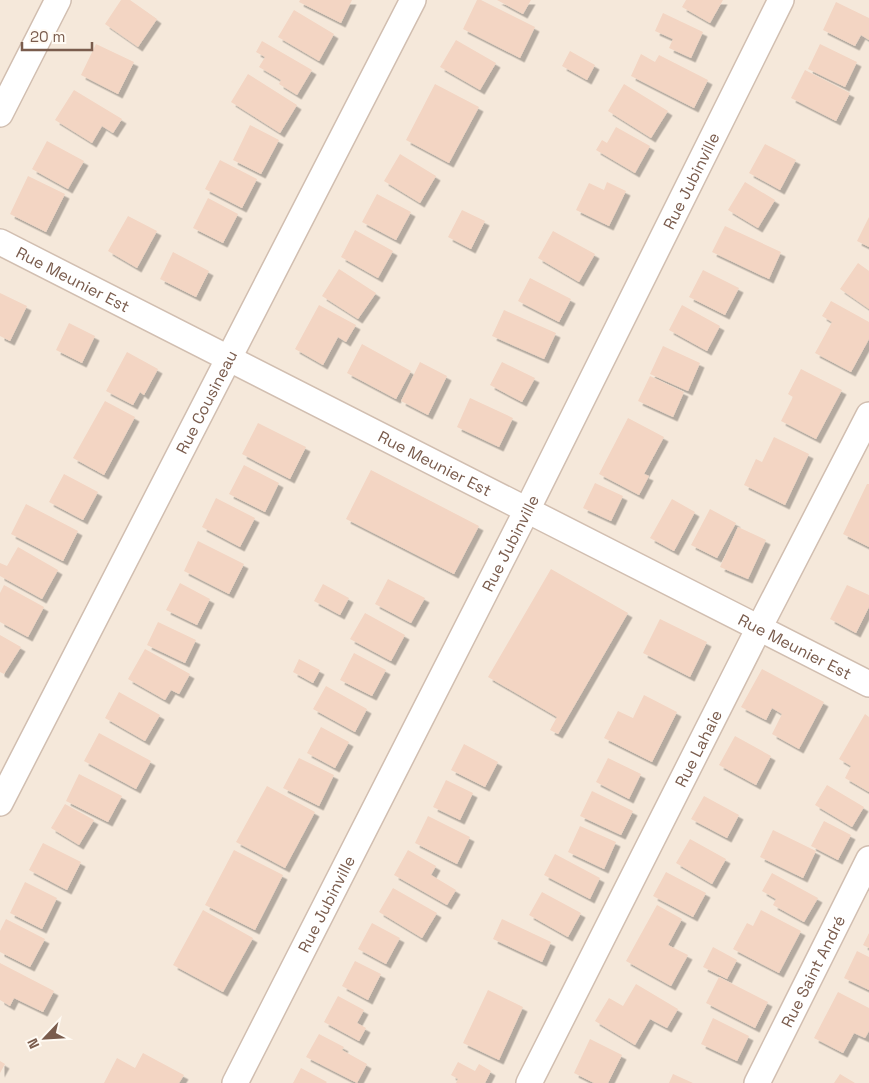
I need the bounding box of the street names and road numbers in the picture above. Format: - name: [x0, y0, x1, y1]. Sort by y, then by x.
- street label: Rue Jubinville: [658, 129, 724, 233]
- street label: Rue Meunier Est: [13, 242, 133, 317]
- street label: Rue Cousineau: [171, 346, 242, 457]
- street label: Rue Meunier Est: [375, 426, 495, 501]
- street label: Rue Jubinville: [477, 491, 544, 595]
- street label: Rue Meunier Est: [735, 609, 855, 684]
- street label: Rue Lahaie: [670, 706, 726, 790]
- street label: Rue Jubinville: [293, 852, 360, 956]
- street label: Rue Saint André: [776, 912, 850, 1031]

